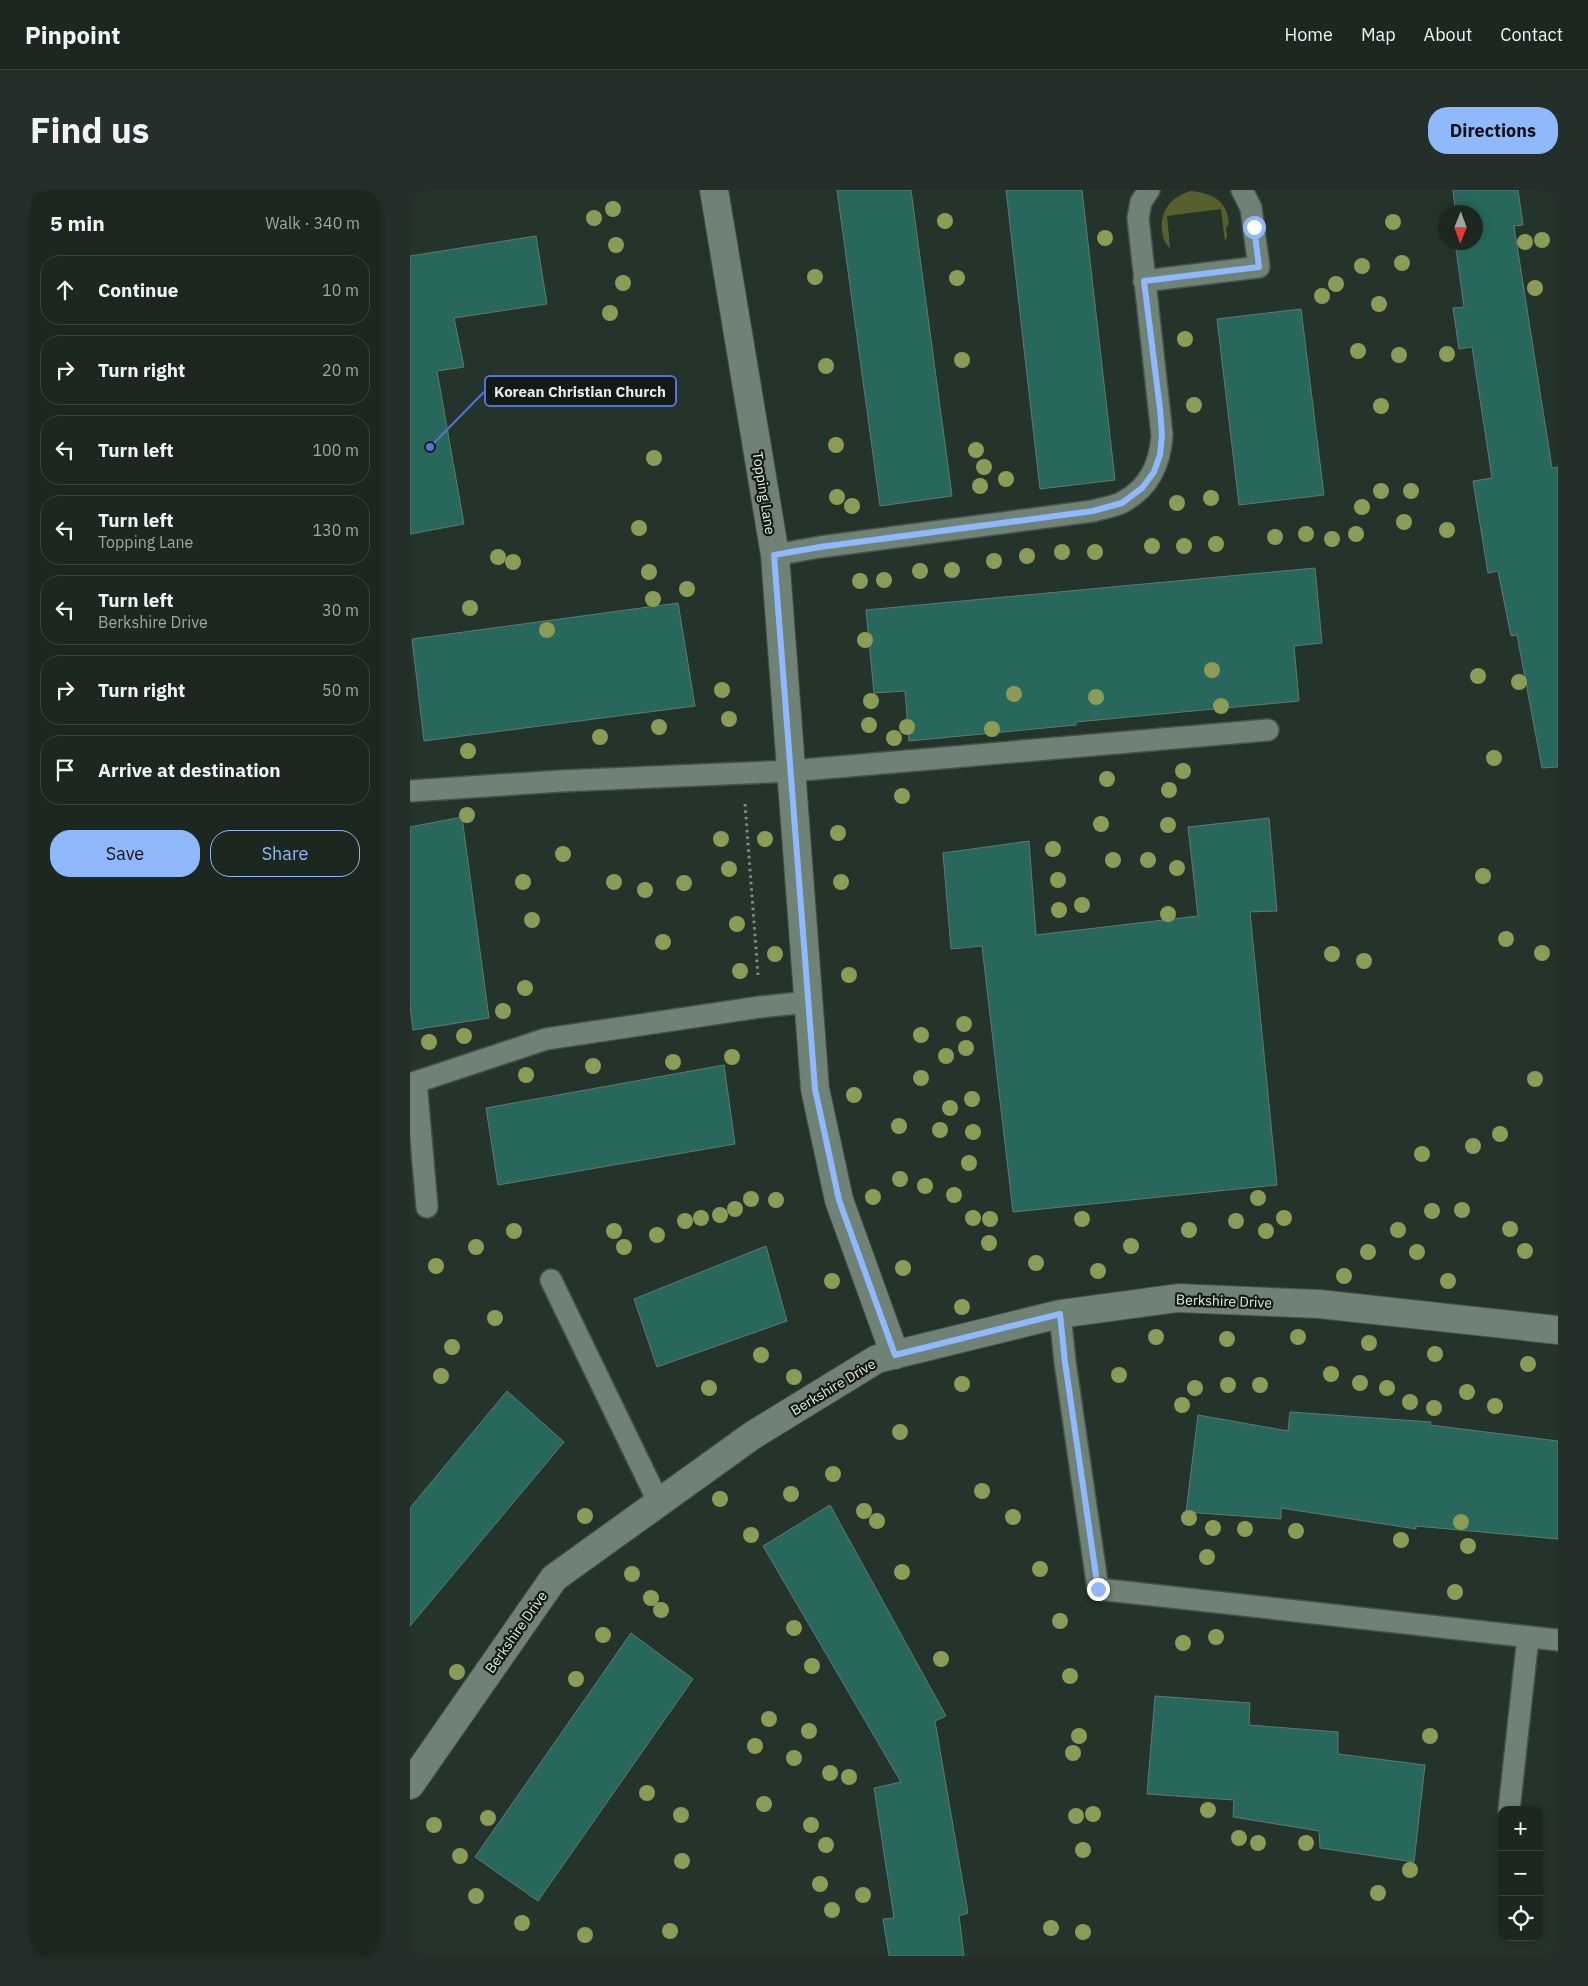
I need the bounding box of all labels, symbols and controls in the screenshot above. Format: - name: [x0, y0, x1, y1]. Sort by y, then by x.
- text: Pinpoint: [25, 19, 120, 51]
- text: Home: [1285, 23, 1333, 46]
- text: Map: [1361, 23, 1396, 46]
- text: About: [1424, 23, 1472, 46]
- text: Contact: [1500, 23, 1563, 46]
- text: Find us: [30, 107, 149, 153]
- button: Directions: [1428, 107, 1558, 154]
- north arrow: [1438, 205, 1483, 250]
- text: 5 min: [50, 209, 105, 237]
- text: Walk · 340 m: [265, 213, 360, 233]
- route start: [1243, 216, 1266, 239]
- icon: ahead: [51, 276, 79, 304]
- text: Continue: [98, 278, 178, 302]
- text: 10 m: [322, 280, 359, 300]
- icon: right: [51, 356, 79, 384]
- text: Turn right: [98, 358, 185, 382]
- text: 20 m: [322, 360, 359, 380]
- callout: Korean Christian Church: [485, 376, 676, 406]
- text: Korean Christian Church: [494, 382, 666, 401]
- icon: left: [51, 436, 79, 464]
- text: Turn left: [98, 438, 174, 462]
- text: 100 m: [312, 440, 359, 460]
- street label: Topping Lane: [749, 450, 779, 536]
- text: Turn left: [98, 508, 174, 532]
- icon: left: [51, 516, 79, 544]
- text: 130 m: [312, 520, 359, 540]
- text: Topping Lane: [98, 532, 193, 552]
- text: Turn left: [98, 588, 174, 612]
- icon: left: [51, 596, 79, 624]
- text: 30 m: [322, 600, 359, 620]
- text: Berkshire Drive: [98, 612, 208, 632]
- icon: right: [51, 676, 79, 704]
- text: Turn right: [98, 678, 185, 702]
- text: 50 m: [322, 680, 359, 700]
- icon: arrive: [51, 756, 79, 784]
- text: Arrive at destination: [98, 758, 281, 782]
- button: Save: [50, 830, 200, 877]
- button: Share: [210, 830, 360, 877]
- street label: Berkshire Drive: [1176, 1290, 1273, 1312]
- street label: Berkshire Drive: [787, 1354, 879, 1419]
- route end: [1087, 1578, 1110, 1601]
- street label: Berkshire Drive: [481, 1587, 551, 1676]
- map controls: [1498, 1806, 1543, 1941]
- button: +: [1498, 1806, 1543, 1851]
- button: −: [1498, 1851, 1543, 1896]
- button: locate: [1498, 1896, 1543, 1941]

